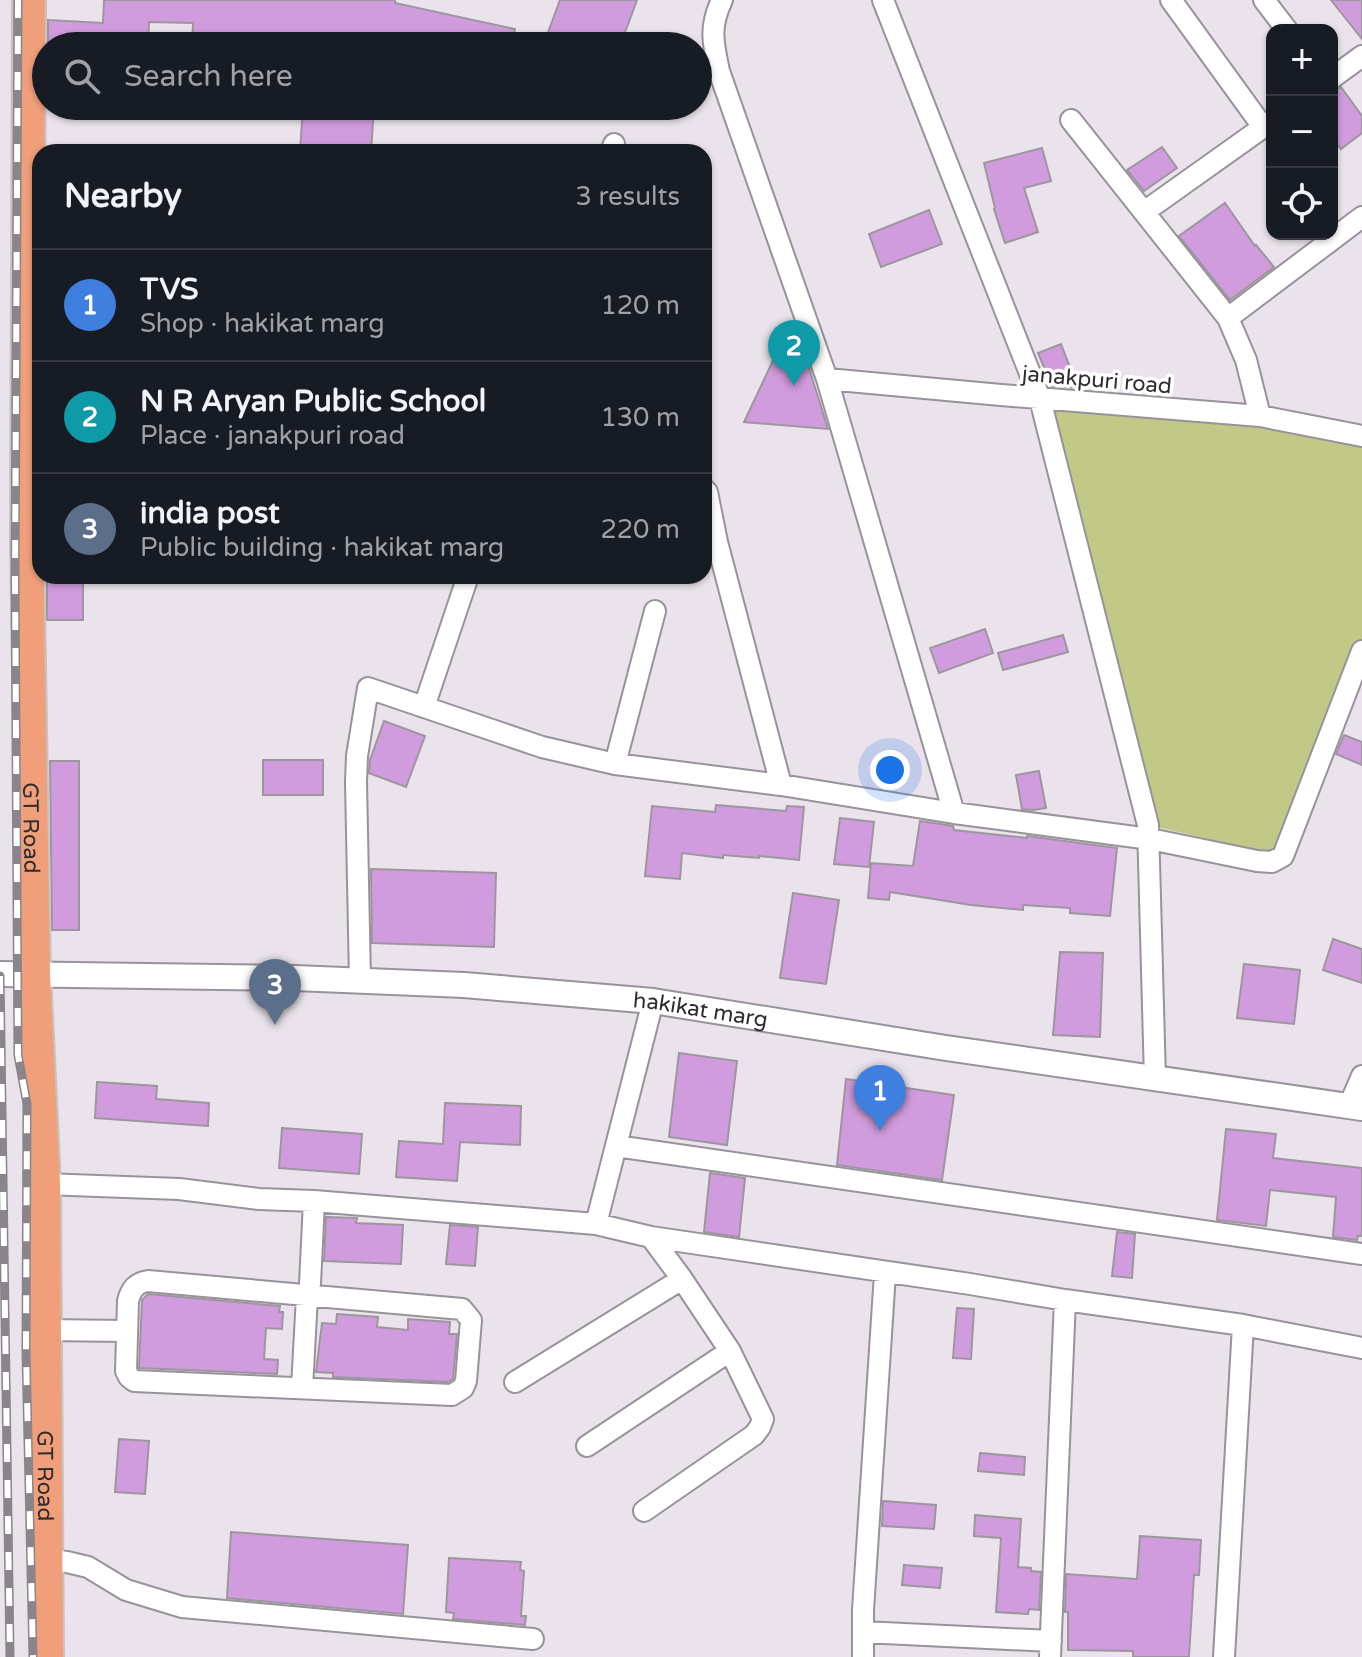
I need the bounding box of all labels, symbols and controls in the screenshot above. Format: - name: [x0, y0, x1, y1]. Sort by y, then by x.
- map controls: [1266, 24, 1338, 240]
- button: +: [1266, 24, 1338, 96]
- search box: [32, 32, 712, 120]
- icon: search: [60, 54, 104, 98]
- text: Search here: [124, 58, 293, 95]
- button: −: [1266, 96, 1338, 168]
- button: locate: [1266, 168, 1338, 240]
- text: Nearby: [64, 176, 182, 217]
- text: 3 results: [575, 181, 680, 212]
- text: TVS: [140, 271, 199, 308]
- text: 1: [82, 290, 98, 321]
- text: 120 m: [600, 290, 680, 321]
- text: Shop · hakikat marg: [140, 308, 385, 339]
- pin: 2: [768, 320, 820, 386]
- street label: janakpuri road: [1020, 360, 1173, 399]
- text: N R Aryan Public School: [140, 383, 486, 420]
- text: 2: [82, 402, 98, 433]
- text: 130 m: [600, 402, 680, 433]
- text: Place · janakpuri road: [140, 420, 405, 451]
- text: india post: [140, 495, 280, 532]
- text: 3: [82, 514, 98, 545]
- text: 220 m: [600, 514, 680, 545]
- text: Public building · hakikat marg: [140, 532, 504, 563]
- your location: [870, 750, 910, 790]
- street label: GT Road: [17, 782, 44, 874]
- pin: 3: [249, 959, 301, 1025]
- street label: hakikat marg: [632, 987, 770, 1033]
- pin: 1: [854, 1065, 906, 1131]
- street label: GT Road: [32, 1430, 58, 1521]

